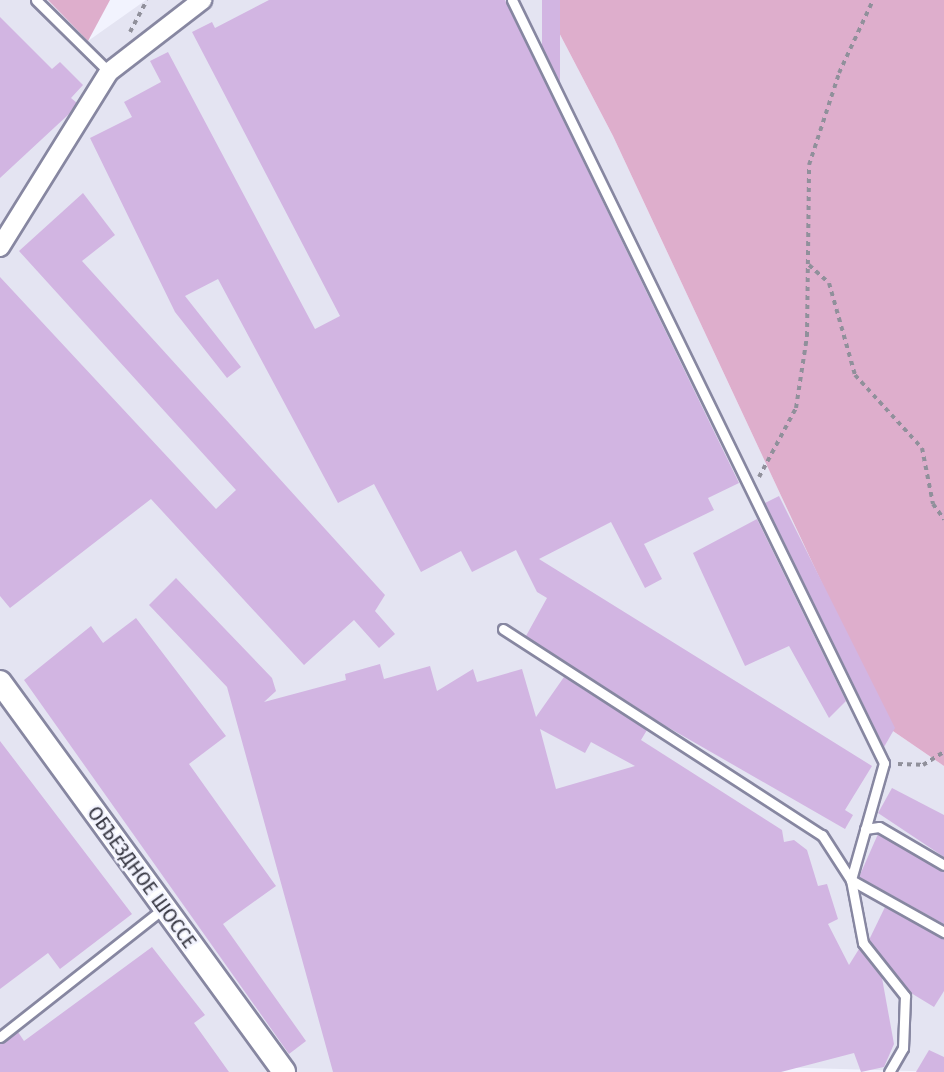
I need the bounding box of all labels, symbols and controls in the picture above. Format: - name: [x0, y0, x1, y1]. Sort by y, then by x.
- street label: ОБЪЕЗДНОЕ ШОССЕ: [82, 801, 202, 953]

